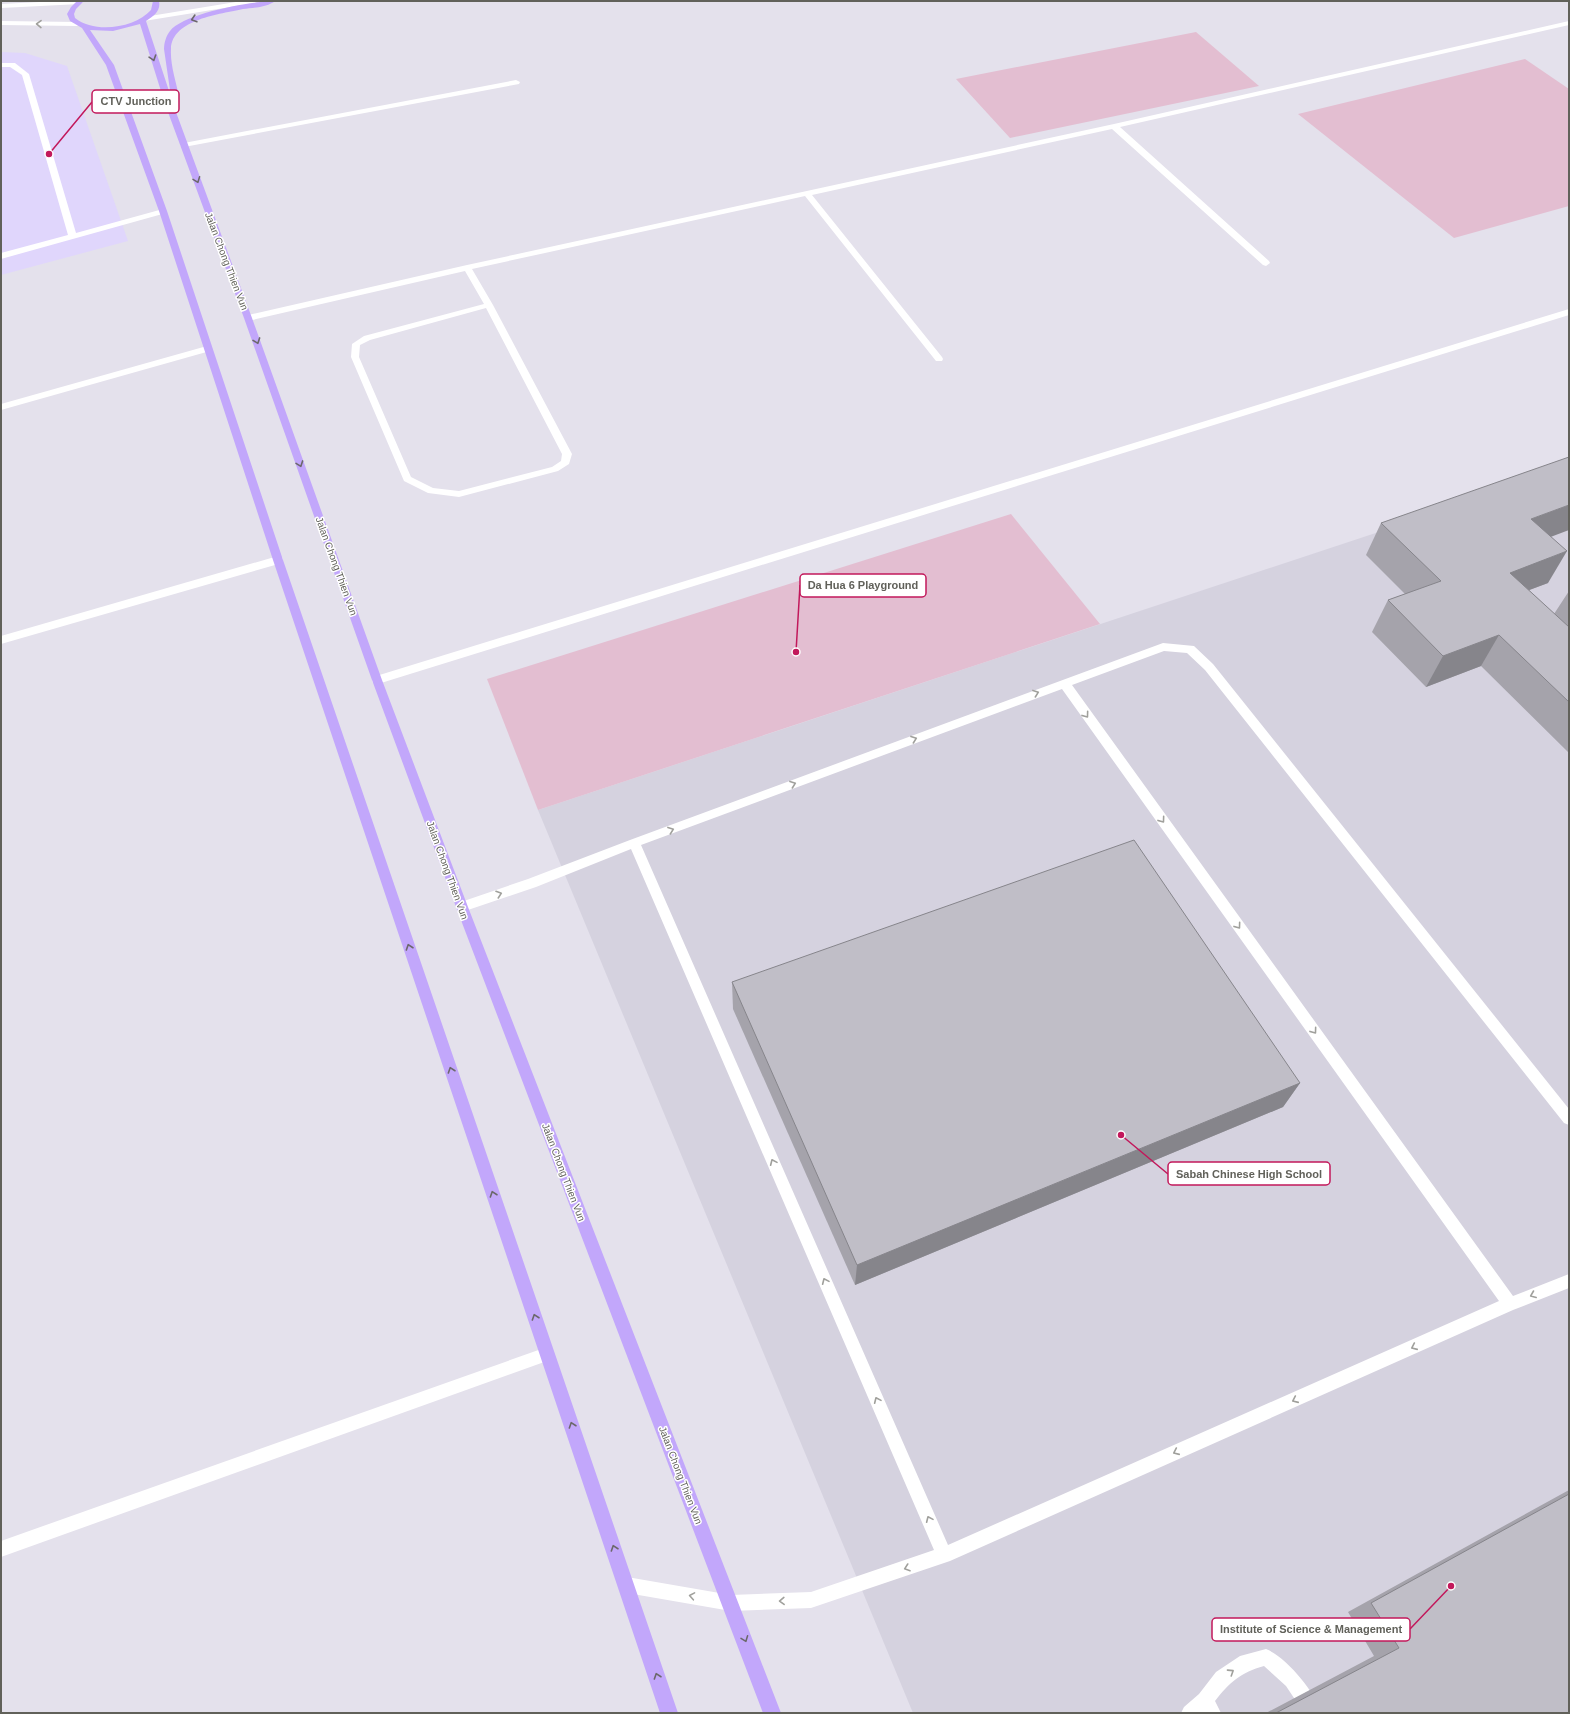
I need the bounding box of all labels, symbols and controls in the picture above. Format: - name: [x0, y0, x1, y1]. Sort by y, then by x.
- one-way arrow: [190, 14, 197, 23]
- one-way arrow: [36, 20, 42, 28]
- one-way arrow: [148, 54, 157, 61]
- callout: CTV Junction: [92, 90, 179, 113]
- text: CTV Junction: [101, 95, 172, 107]
- one-way arrow: [192, 177, 200, 184]
- street label: Jalan Chong Thien Vun: [203, 211, 250, 312]
- one-way arrow: [252, 338, 260, 345]
- one-way arrow: [296, 460, 304, 467]
- street label: Jalan Chong Thien Vun: [314, 515, 359, 617]
- callout: Da Hua 6 Playground: [800, 574, 926, 597]
- text: Da Hua 6 Playground: [808, 579, 918, 591]
- one-way arrow: [1033, 690, 1040, 698]
- one-way arrow: [1082, 711, 1089, 718]
- one-way arrow: [911, 735, 918, 743]
- one-way arrow: [789, 781, 796, 789]
- one-way arrow: [1157, 816, 1164, 823]
- street label: Jalan Chong Thien Vun: [425, 819, 470, 921]
- one-way arrow: [667, 826, 674, 834]
- one-way arrow: [495, 891, 502, 899]
- one-way arrow: [1233, 922, 1241, 929]
- one-way arrow: [406, 944, 414, 951]
- one-way arrow: [1309, 1027, 1316, 1034]
- one-way arrow: [447, 1067, 456, 1074]
- street label: Jalan Chong Thien Vun: [540, 1122, 587, 1223]
- one-way arrow: [770, 1158, 778, 1166]
- callout: Sabah Chinese High School: [1168, 1162, 1330, 1185]
- text: Sabah Chinese High School: [1176, 1168, 1322, 1180]
- one-way arrow: [489, 1190, 498, 1197]
- one-way arrow: [822, 1278, 830, 1286]
- one-way arrow: [1529, 1290, 1537, 1298]
- one-way arrow: [531, 1313, 539, 1320]
- one-way arrow: [1410, 1342, 1418, 1350]
- one-way arrow: [1291, 1395, 1298, 1403]
- one-way arrow: [874, 1397, 882, 1405]
- one-way arrow: [568, 1422, 576, 1429]
- street label: Jalan Chong Thien Vun: [657, 1425, 704, 1526]
- one-way arrow: [1173, 1448, 1180, 1456]
- one-way arrow: [925, 1516, 933, 1523]
- one-way arrow: [610, 1545, 619, 1552]
- one-way arrow: [904, 1563, 911, 1571]
- one-way arrow: [689, 1593, 695, 1601]
- one-way arrow: [779, 1596, 785, 1605]
- callout: Institute of Science & Management: [1212, 1618, 1410, 1641]
- text: Institute of Science & Management: [1220, 1623, 1402, 1635]
- one-way arrow: [740, 1636, 748, 1643]
- one-way arrow: [1227, 1669, 1234, 1677]
- one-way arrow: [653, 1673, 662, 1680]

